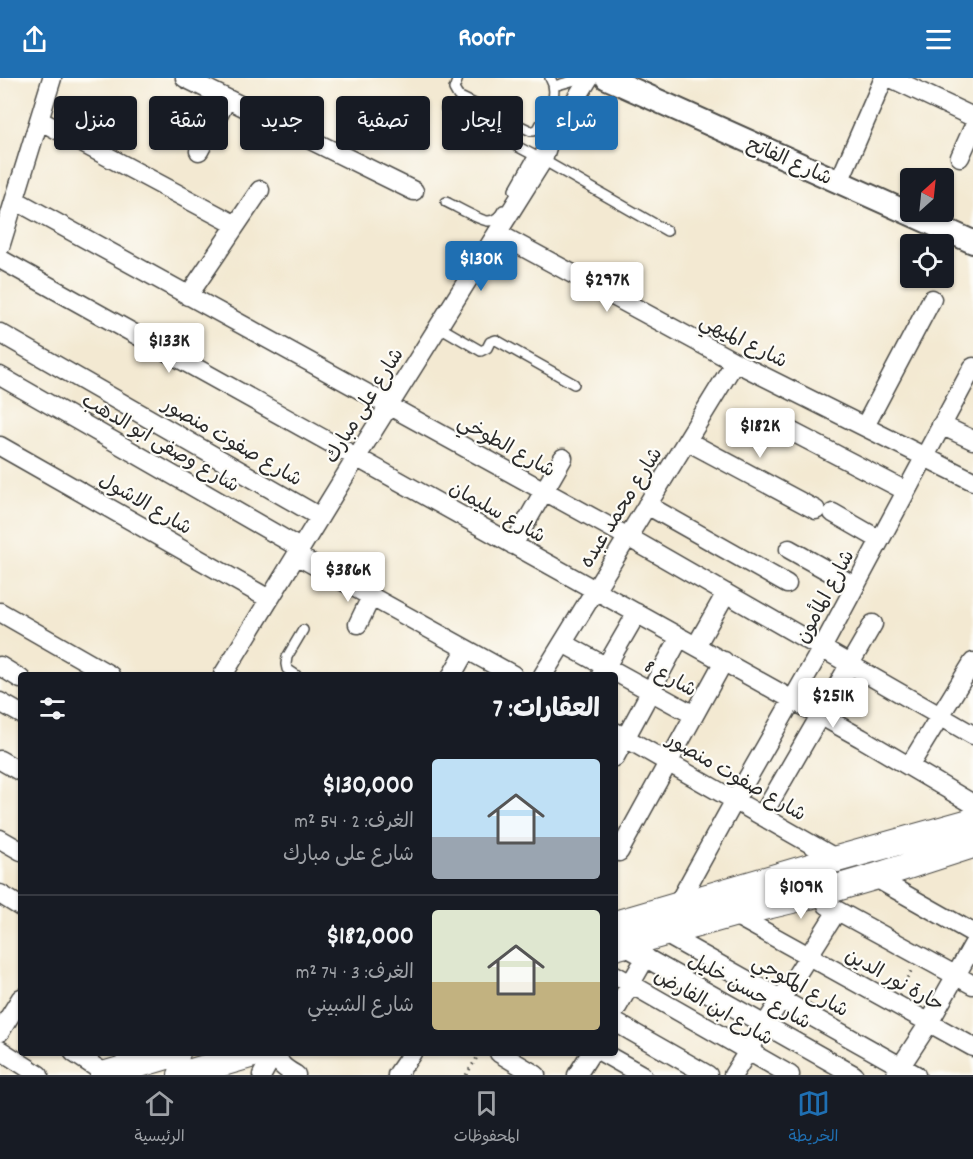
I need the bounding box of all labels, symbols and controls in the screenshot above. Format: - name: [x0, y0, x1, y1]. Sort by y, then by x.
- text: Roofr: [458, 20, 515, 59]
- icon: share: [18, 23, 51, 56]
- icon: menu: [922, 23, 955, 56]
- chip: منزل: [54, 96, 137, 150]
- chip: شقة: [149, 96, 228, 150]
- chip: جديد: [240, 96, 324, 150]
- chip: تصفية: [336, 96, 430, 150]
- chip: إيجار: [442, 96, 523, 150]
- chip: شراء: [535, 96, 618, 150]
- street label: شارع الفاتح: [742, 132, 836, 194]
- north arrow: [900, 168, 954, 222]
- map controls: [900, 168, 954, 288]
- button: locate: [900, 234, 954, 288]
- pin: $130K: [439, 241, 523, 292]
- text: $130K: [459, 246, 503, 274]
- pin: $297K: [565, 262, 649, 313]
- text: $297K: [585, 267, 629, 295]
- street label: شارع الميهي: [693, 309, 791, 378]
- pin: $133K: [127, 323, 211, 374]
- text: $133K: [148, 328, 190, 356]
- street label: شارع على مبارك: [319, 344, 412, 470]
- street label: شارع وصفى ابو الدهب: [75, 388, 244, 501]
- street label: شارع صفوت منصور: [155, 391, 306, 495]
- pin: $182K: [718, 408, 802, 459]
- street label: شارع الطوخي: [451, 409, 559, 487]
- text: $182K: [740, 413, 780, 441]
- street label: شارع محمد عبده: [574, 443, 671, 574]
- street label: شارع الاشول: [93, 468, 196, 544]
- street label: شارع سليمان: [443, 476, 550, 552]
- street label: شارع المأمون: [790, 546, 863, 649]
- pin: $386K: [306, 552, 390, 603]
- text: $386K: [325, 557, 371, 585]
- street label: شارع 8: [638, 654, 701, 705]
- pin: $251K: [791, 678, 875, 729]
- text: $251K: [812, 683, 854, 711]
- icon: filters: [36, 692, 69, 725]
- text: العقارات: 7: [493, 692, 600, 729]
- street label: شارع صفوت منصور: [659, 726, 810, 830]
- text: $130,000: [322, 768, 414, 805]
- icon: home: [480, 783, 552, 855]
- text: الغرف: 2 · 54 m²: [294, 809, 414, 837]
- text: شارع على مبارك: [283, 842, 414, 870]
- pin: $109K: [759, 869, 843, 920]
- text: $109K: [779, 874, 823, 902]
- text: $182,000: [326, 919, 414, 956]
- icon: home: [480, 934, 552, 1006]
- street label: حارة نور الدين: [839, 943, 948, 1020]
- street label: شارع حسن خليل: [682, 947, 815, 1038]
- street label: شارع المكوجي: [746, 950, 853, 1027]
- text: الغرف: 3 · 74 m²: [296, 960, 414, 988]
- street label: شارع ابن الفارض: [648, 963, 777, 1054]
- text: شارع الشبيني: [307, 993, 414, 1021]
- tab: الرئيسية: [135, 1087, 185, 1150]
- tab: المحفوظات: [454, 1087, 520, 1150]
- tab: الخريطة: [789, 1087, 839, 1150]

